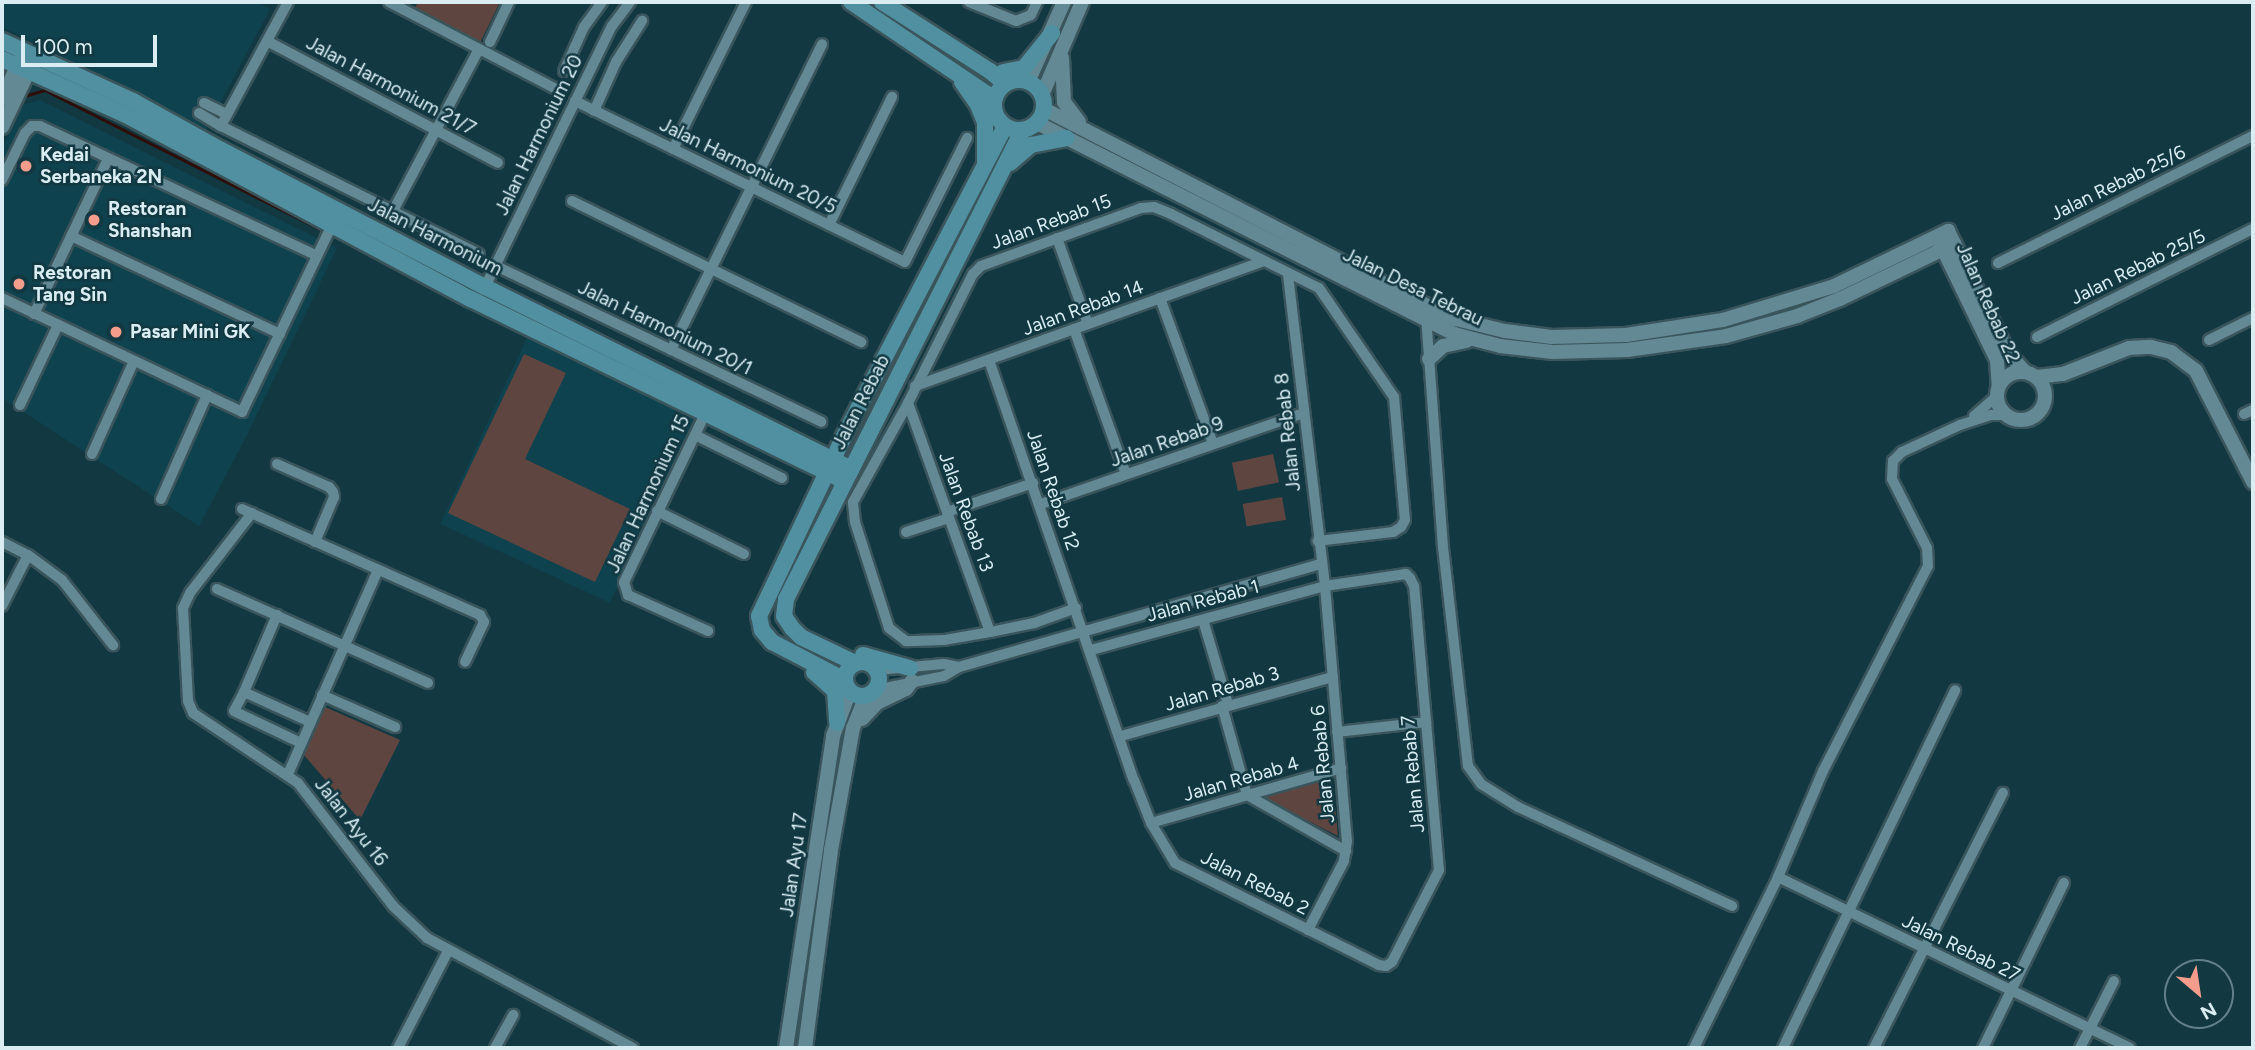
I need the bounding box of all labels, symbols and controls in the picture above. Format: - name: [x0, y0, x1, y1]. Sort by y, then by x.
- scale bar: [24, 21, 161, 65]
- street label: Jalan Harmonium 21/7: [302, 32, 480, 140]
- text: 100 m: [34, 34, 93, 59]
- street label: Jalan Harmonium 20: [490, 51, 588, 219]
- street label: Jalan Harmonium 20/5: [656, 113, 840, 219]
- street label: Jalan Rebab 25/6: [2047, 140, 2189, 226]
- place label: Kedai Serbaneka 2N: [40, 144, 162, 188]
- marker: Kedai Serbaneka 2N: [18, 158, 34, 174]
- street label: Jalan Rebab 15: [988, 190, 1114, 254]
- street label: Jalan Harmonium: [364, 193, 506, 281]
- place label: Restoran Shanshan: [108, 198, 192, 242]
- marker: Restoran Shanshan: [86, 212, 102, 228]
- street label: Jalan Rebab 25/5: [2067, 224, 2209, 310]
- street label: Jalan Rebab 22: [1951, 240, 2025, 366]
- street label: Jalan Desa Tebrau: [1339, 243, 1487, 331]
- place label: Restoran Tang Sin: [33, 262, 111, 306]
- marker: Restoran Tang Sin: [11, 276, 27, 292]
- street label: Jalan Harmonium 20/1: [574, 276, 756, 380]
- street label: Jalan Rebab 14: [1019, 276, 1147, 340]
- place label: Pasar Mini GK: [130, 321, 250, 343]
- marker: Pasar Mini GK: [108, 324, 124, 340]
- street label: Jalan Rebab: [827, 351, 895, 453]
- street label: Jalan Rebab 8: [1270, 372, 1306, 492]
- street label: Jalan Harmonium 15: [601, 411, 695, 577]
- street label: Jalan Rebab 9: [1107, 412, 1227, 472]
- street label: Jalan Rebab 12: [1022, 427, 1084, 553]
- street label: Jalan Rebab 13: [934, 449, 998, 575]
- street label: Jalan Rebab 1: [1144, 575, 1262, 627]
- street label: Jalan Rebab 3: [1162, 662, 1282, 716]
- street label: Jalan Rebab 6: [1306, 704, 1340, 824]
- street label: Jalan Rebab 7: [1397, 714, 1429, 834]
- street label: Jalan Rebab 4: [1180, 752, 1302, 806]
- street label: Jalan Ayu 16: [310, 774, 392, 870]
- street label: Jalan Ayu 17: [775, 812, 813, 918]
- street label: Jalan Rebab 2: [1197, 846, 1313, 920]
- street label: Jalan Rebab 27: [1898, 910, 2024, 986]
- north arrow: [2164, 959, 2234, 1029]
- text: N: [2196, 997, 2220, 1025]

